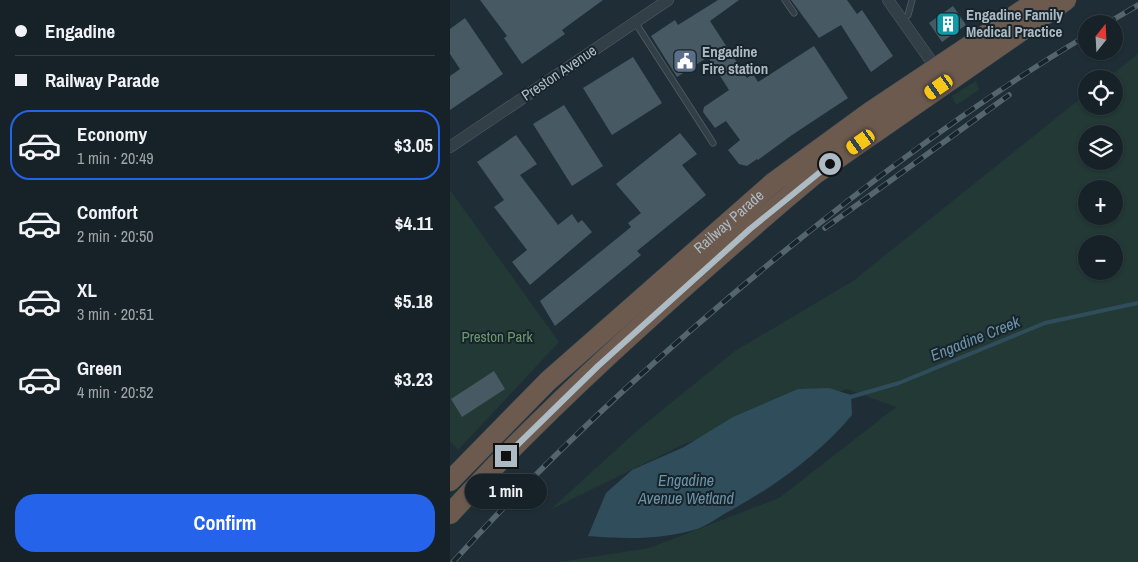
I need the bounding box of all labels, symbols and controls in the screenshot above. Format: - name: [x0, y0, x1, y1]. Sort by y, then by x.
- place label: Engadine Family Medical Practice: [966, 4, 1063, 42]
- building icon: Engadine Family Medical Practice: [935, 11, 961, 37]
- north arrow: [1078, 15, 1122, 60]
- map controls: [1078, 15, 1123, 280]
- text: Engadine: [45, 18, 115, 44]
- street label: Preston Avenue: [517, 40, 601, 106]
- place label: Engadine Fire station: [702, 41, 768, 79]
- public building icon: Engadine Fire station: [672, 48, 698, 74]
- text: Railway Parade: [45, 67, 159, 93]
- button: locate: [1078, 70, 1123, 115]
- car: [922, 72, 955, 102]
- text: Economy: [77, 121, 147, 147]
- icon: car: [17, 123, 62, 168]
- button: layers: [1078, 125, 1123, 170]
- car: [844, 127, 877, 157]
- text: $3.05: [394, 132, 433, 158]
- text: 1 min · 20:49: [77, 147, 154, 169]
- route start: [819, 153, 841, 175]
- button: +: [1078, 180, 1123, 225]
- street label: Railway Parade: [689, 185, 768, 258]
- text: Comfort: [77, 199, 138, 225]
- icon: car: [17, 201, 62, 246]
- text: $4.11: [395, 210, 433, 236]
- text: 2 min · 20:50: [77, 225, 154, 247]
- button: −: [1078, 235, 1123, 280]
- text: XL: [77, 277, 97, 303]
- icon: car: [17, 279, 62, 324]
- text: $5.18: [394, 288, 433, 314]
- text: 3 min · 20:51: [77, 303, 154, 325]
- water label: Engadine Creek: [927, 310, 1023, 366]
- park label: Preston Park: [461, 326, 533, 347]
- text: Green: [77, 355, 122, 381]
- icon: car: [17, 357, 62, 402]
- text: $3.23: [394, 366, 433, 392]
- text: 4 min · 20:52: [77, 381, 154, 403]
- route end: [495, 445, 517, 467]
- water label: Engadine Avenue Wetland: [637, 469, 735, 509]
- callout: 1 min: [465, 474, 547, 508]
- text: 1 min: [489, 480, 523, 502]
- button: Confirm: [15, 494, 435, 552]

